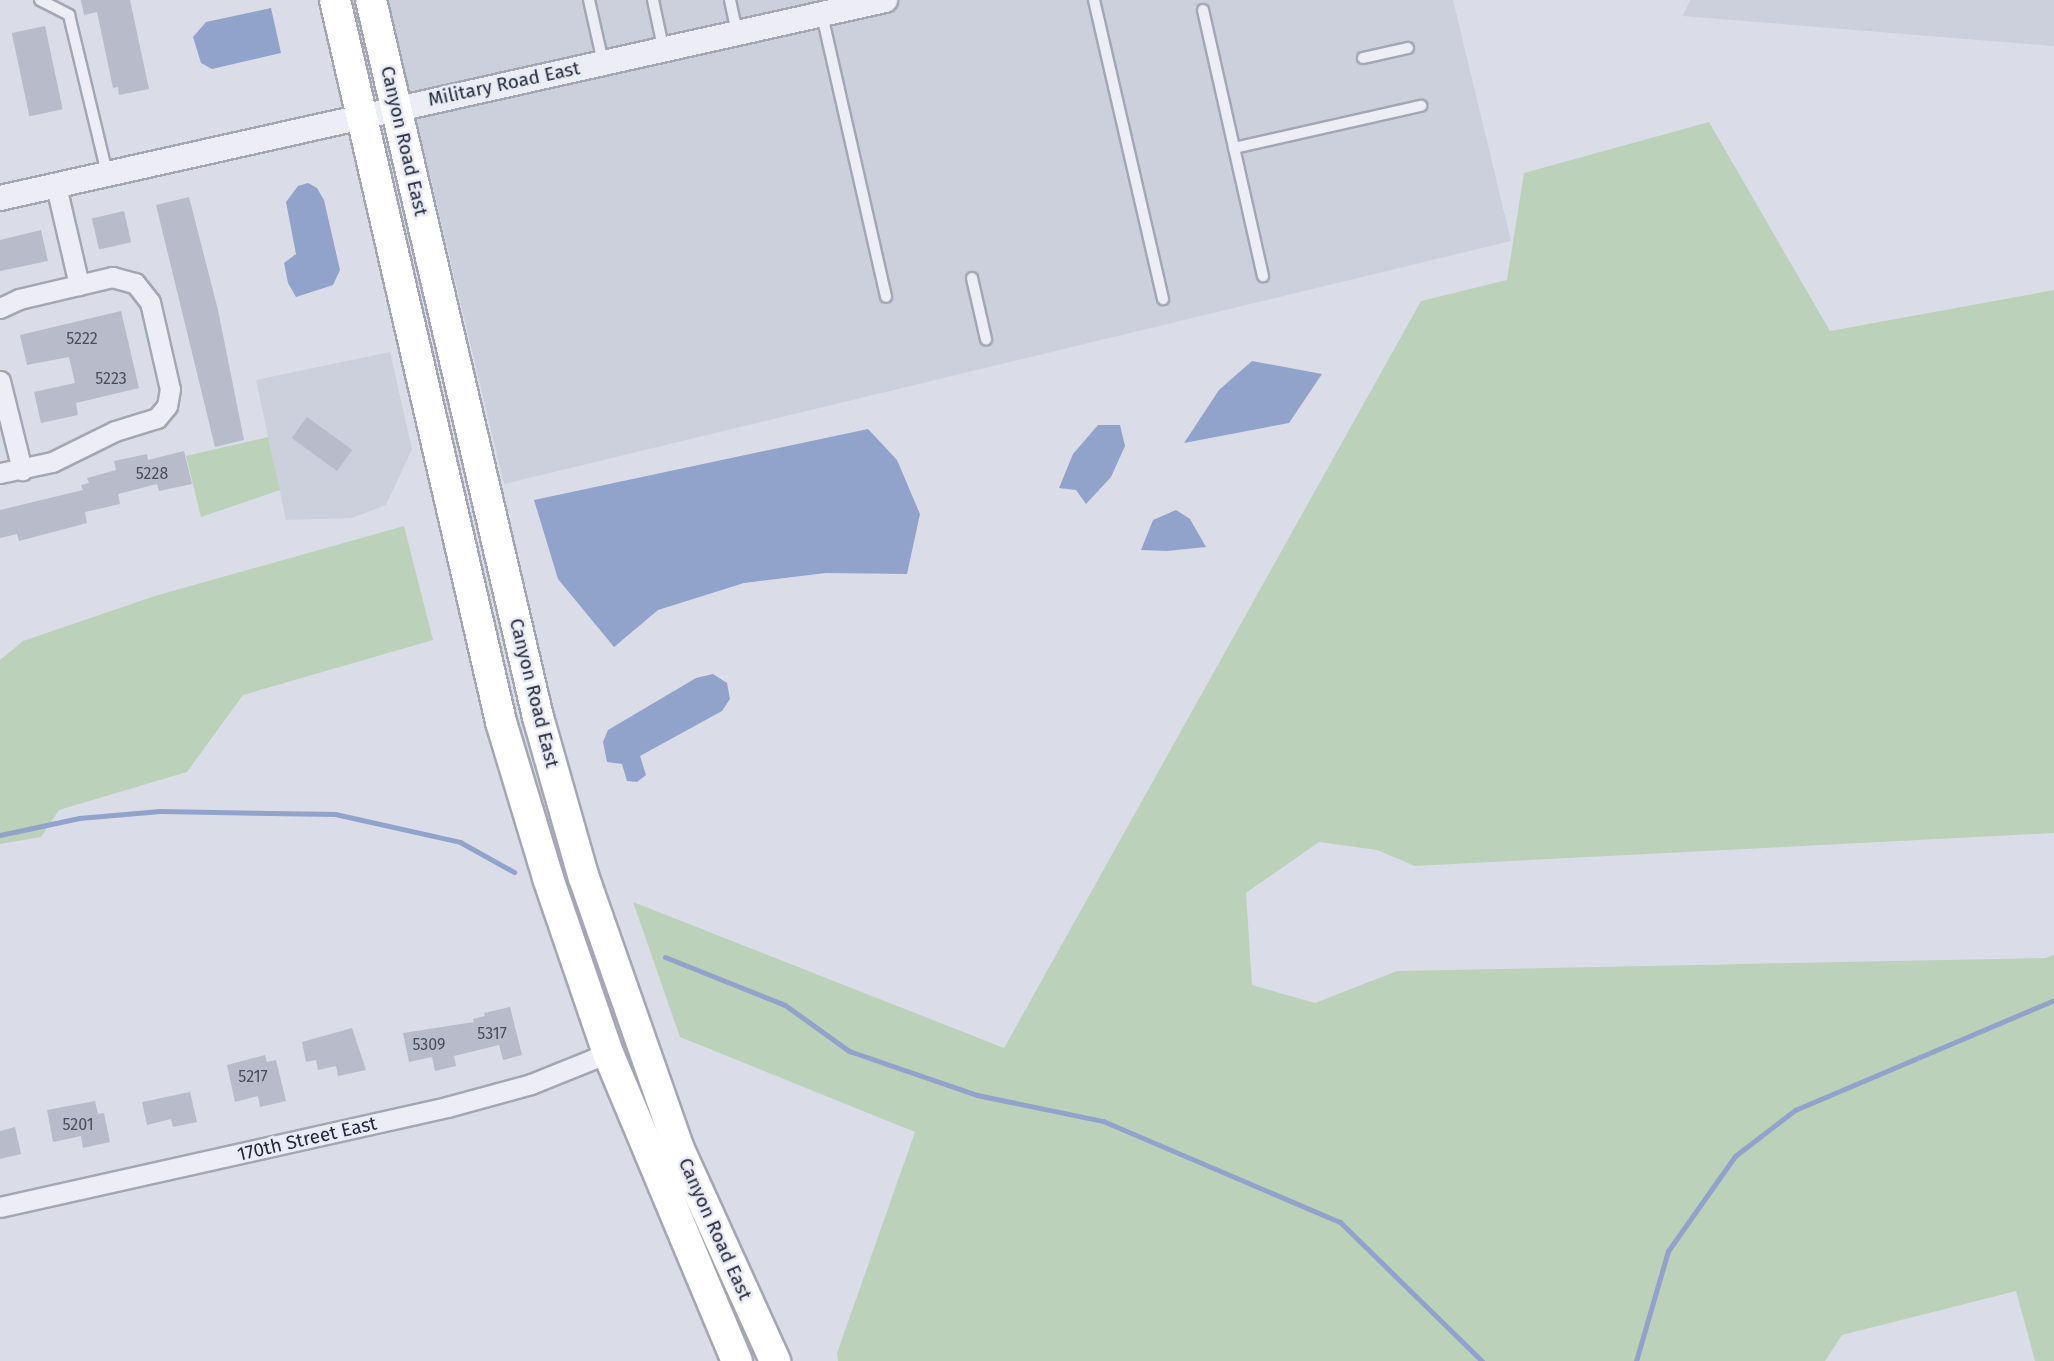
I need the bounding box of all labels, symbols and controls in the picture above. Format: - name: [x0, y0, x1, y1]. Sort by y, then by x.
- street label: Military Road East: [426, 57, 582, 111]
- street label: Canyon Road East: [376, 64, 432, 218]
- house number: 5222: [66, 329, 98, 349]
- house number: 5223: [95, 369, 127, 389]
- house number: 5228: [136, 464, 168, 484]
- street label: Canyon Road East: [504, 616, 564, 770]
- house number: 5317: [477, 1024, 507, 1044]
- house number: 5309: [412, 1035, 446, 1055]
- house number: 5217: [238, 1067, 268, 1087]
- street label: 170th Street East: [235, 1112, 379, 1166]
- house number: 5201: [62, 1115, 94, 1135]
- street label: Canyon Road East: [673, 1154, 757, 1304]

